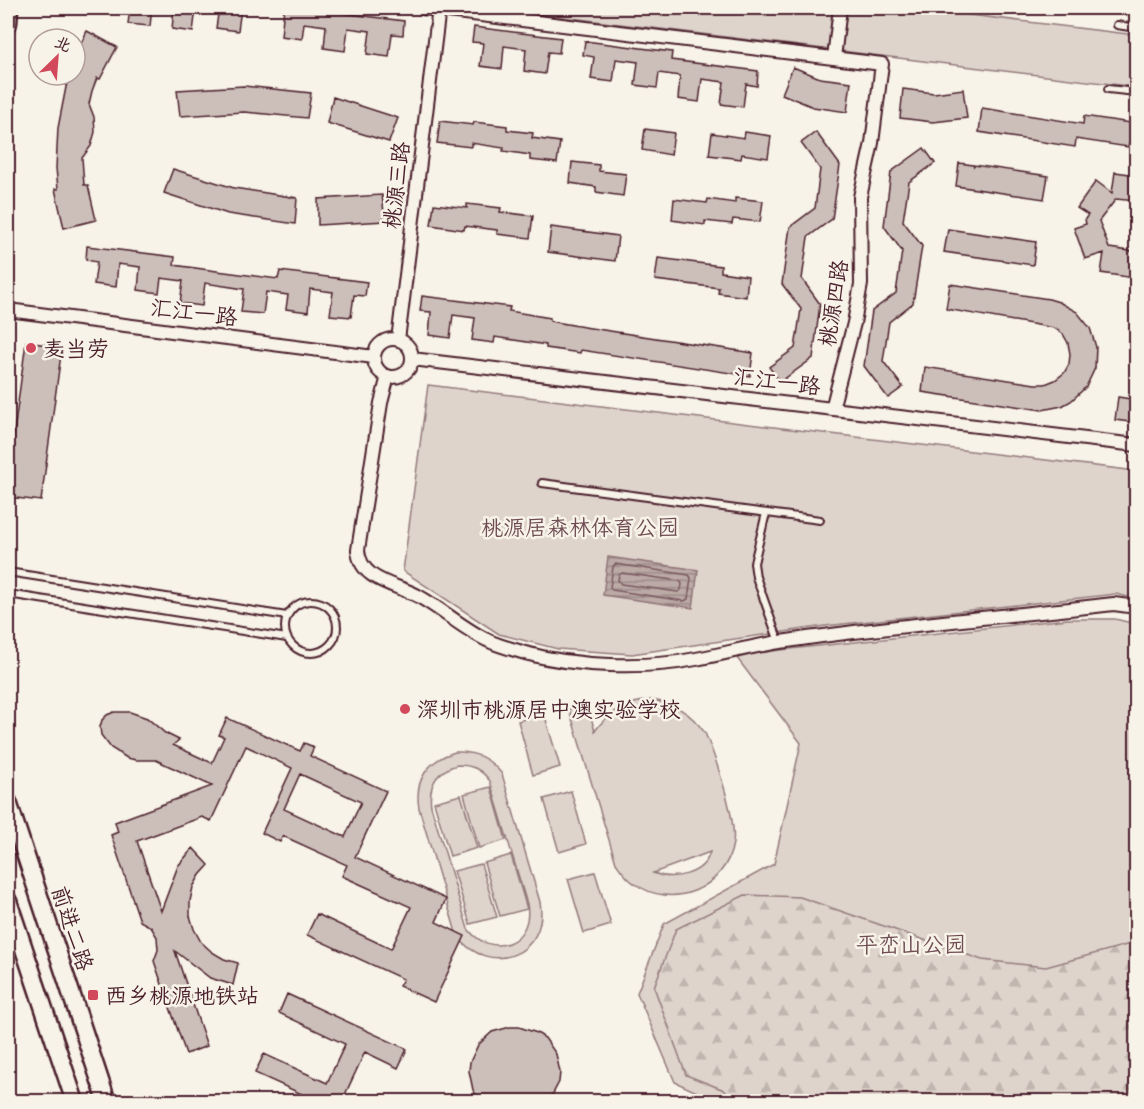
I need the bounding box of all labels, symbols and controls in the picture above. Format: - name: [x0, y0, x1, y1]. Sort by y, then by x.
- north arrow: [27, 27, 87, 87]
- text: 北: [50, 27, 77, 60]
- street label: 桃源三路: [372, 139, 421, 231]
- street label: 桃源四路: [807, 257, 860, 350]
- street label: 汇江一路: [148, 288, 240, 337]
- place label: 麦当劳: [43, 329, 109, 368]
- marker: 麦当劳: [24, 341, 38, 355]
- street label: 汇江一路: [731, 357, 823, 406]
- park label: 桃源居森林体育公园: [481, 508, 679, 547]
- place label: 深圳市桃源居中澳实验学校: [417, 690, 681, 729]
- marker: 深圳市桃源居中澳实验学校: [398, 702, 412, 716]
- street label: 前进二路: [40, 880, 105, 976]
- park label: 平峦山公园: [856, 925, 966, 964]
- place label: 西乡桃源地铁站: [105, 976, 259, 1015]
- marker: 西乡桃源地铁站: [86, 988, 100, 1002]

